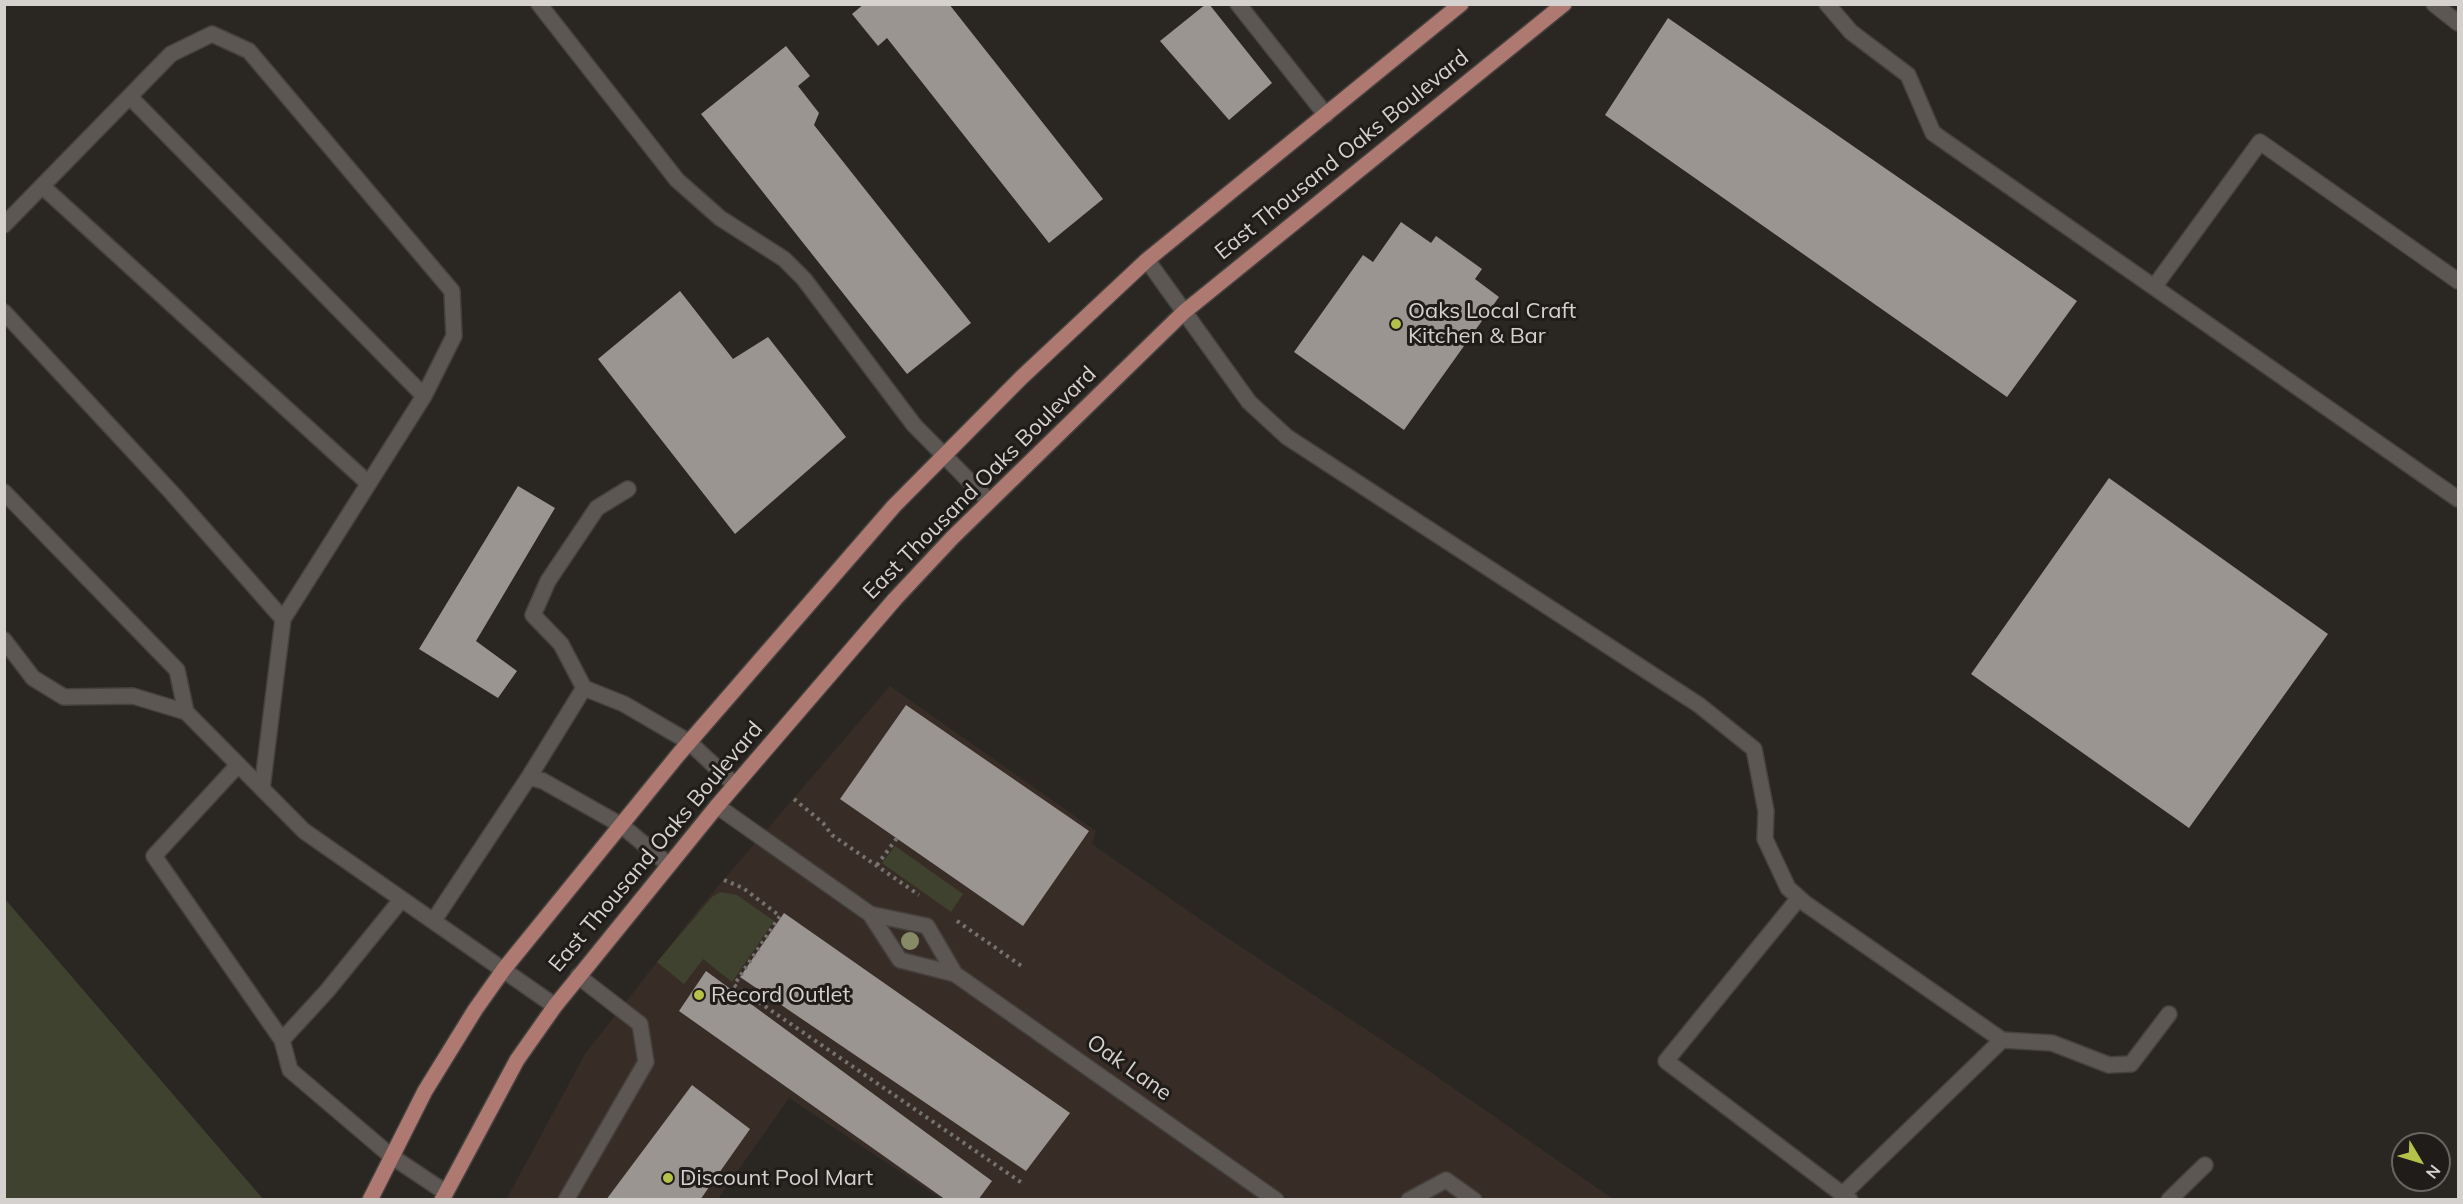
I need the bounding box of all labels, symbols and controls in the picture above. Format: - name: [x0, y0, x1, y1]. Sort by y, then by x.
- street label: East Thousand Oaks Boulevard: [1210, 45, 1474, 265]
- place label: Oaks Local Craft Kitchen & Bar: [1408, 298, 1576, 350]
- marker: Oaks Local Craft Kitchen & Bar: [1389, 317, 1403, 331]
- street label: East Thousand Oaks Boulevard: [858, 361, 1102, 605]
- street label: East Thousand Oaks Boulevard: [544, 717, 768, 977]
- place label: Record Outlet: [711, 982, 850, 1008]
- marker: Record Outlet: [692, 988, 706, 1002]
- street label: Oak Lane: [1082, 1029, 1176, 1107]
- north arrow: [2391, 1132, 2451, 1192]
- text: N: [2422, 1161, 2445, 1183]
- place label: Discount Pool Mart: [680, 1165, 873, 1191]
- marker: Discount Pool Mart: [661, 1171, 675, 1185]

